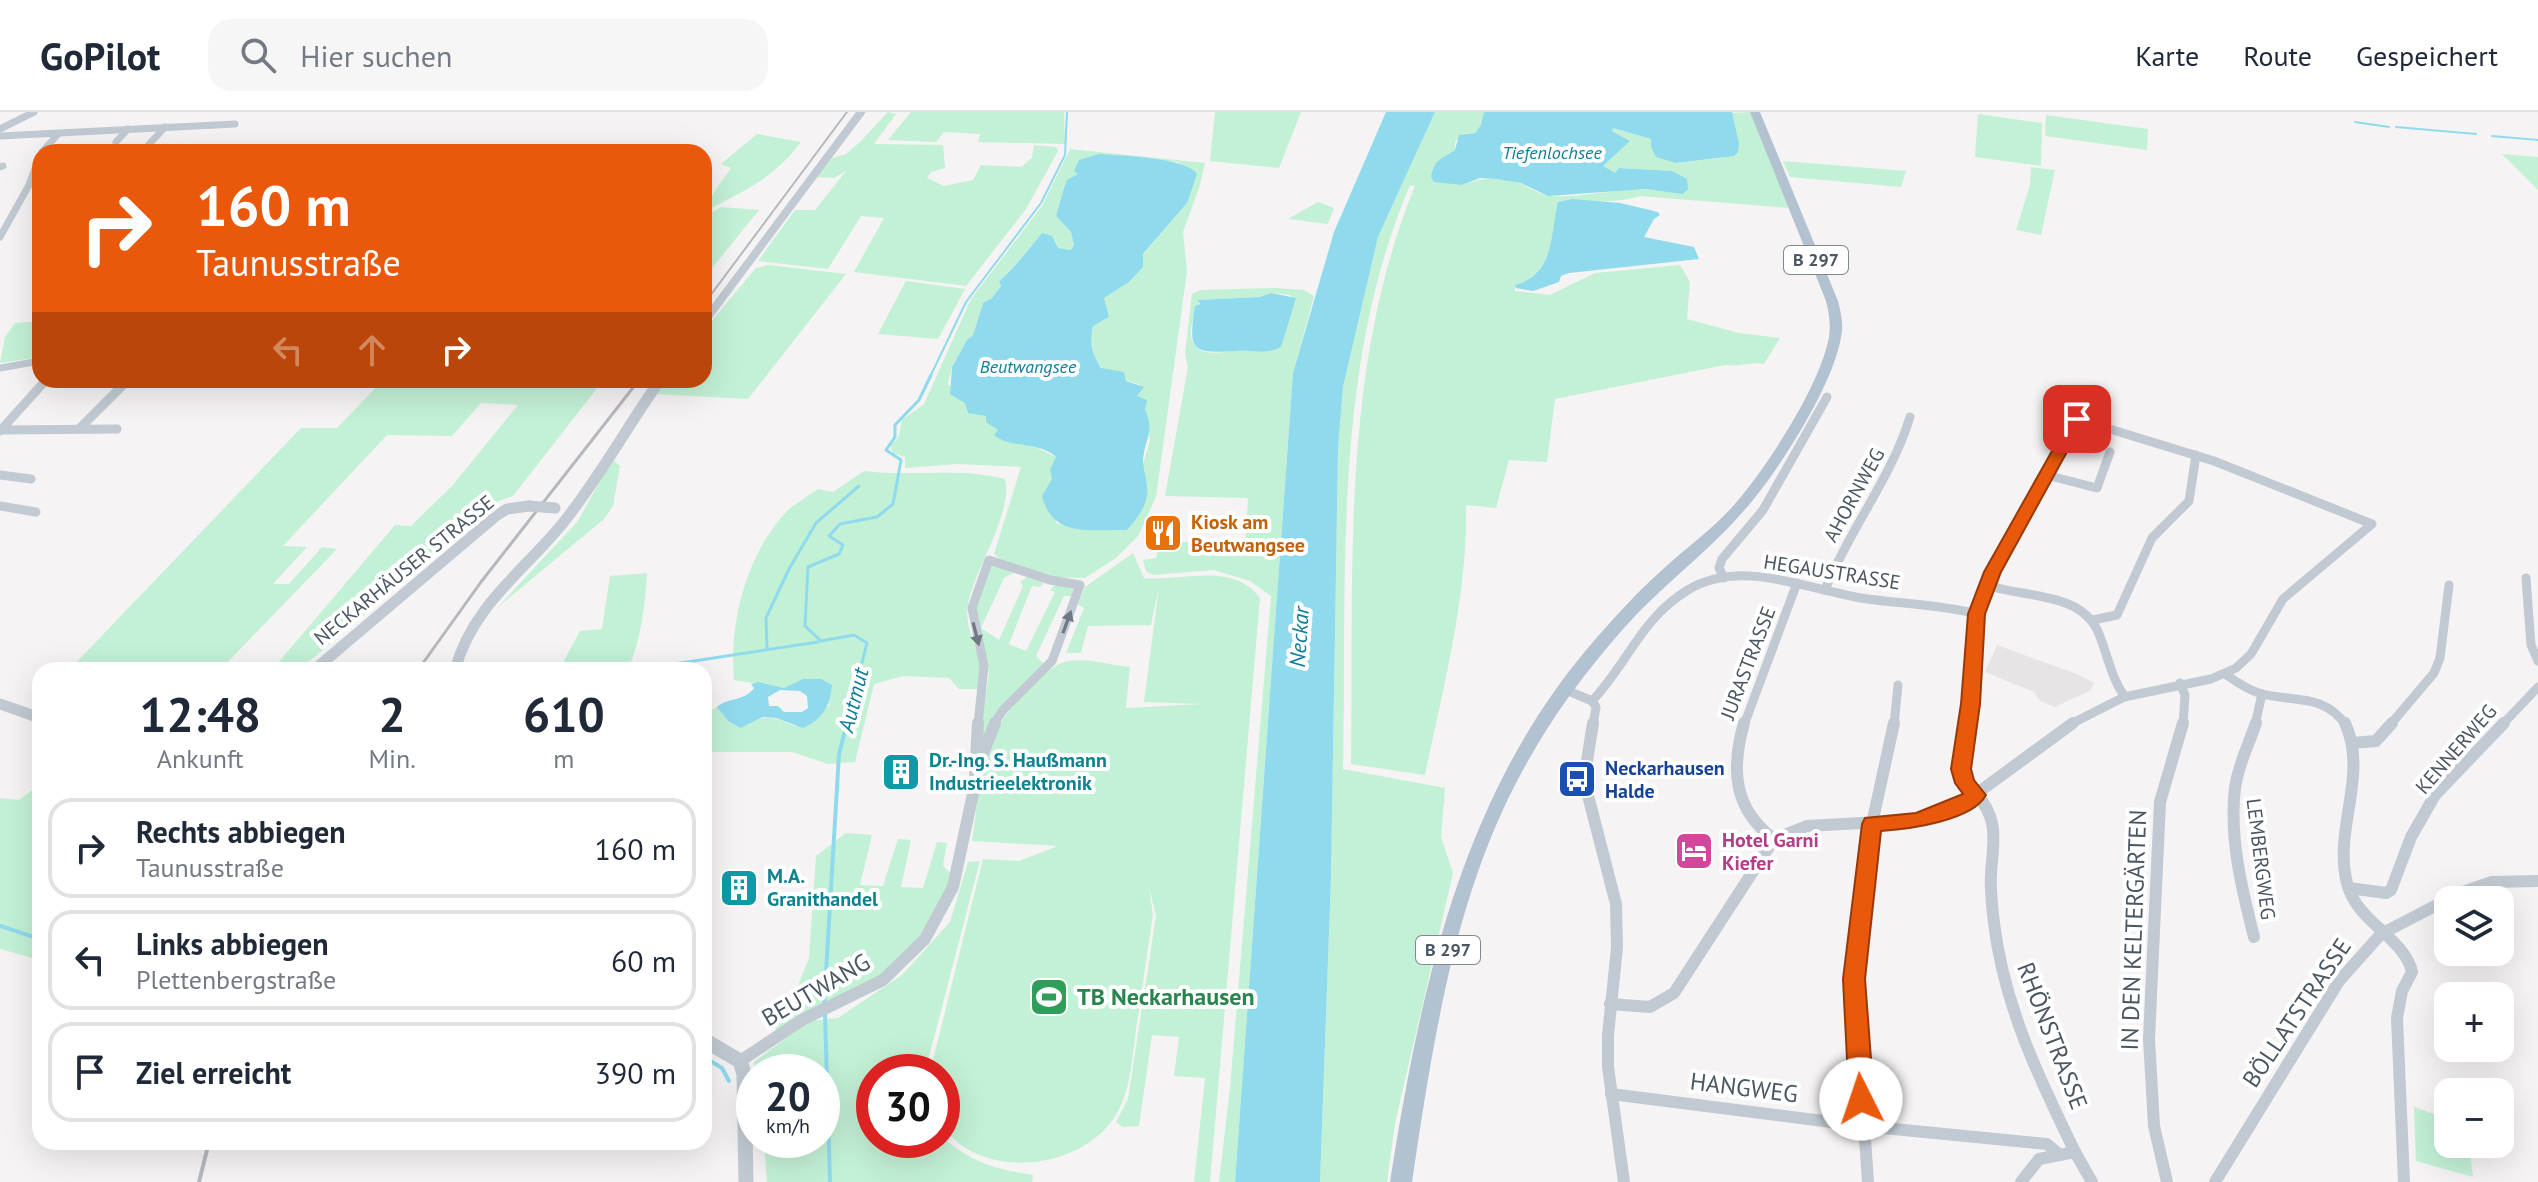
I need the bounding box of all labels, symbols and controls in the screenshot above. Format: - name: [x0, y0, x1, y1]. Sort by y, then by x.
- search box: [208, 19, 768, 91]
- text: GoPilot: [40, 31, 160, 80]
- icon: search: [236, 33, 280, 77]
- text: Hier suchen: [300, 36, 452, 75]
- text: Karte: [2135, 37, 2199, 74]
- text: Route: [2243, 37, 2312, 74]
- text: Gespeichert: [2356, 37, 2498, 74]
- water label: Tiefenlochsee: [1502, 141, 1602, 164]
- text: 160 m: [196, 169, 351, 241]
- icon: right: [64, 176, 168, 280]
- text: Taunusstraße: [196, 239, 401, 286]
- road number: B 297: [1784, 246, 1848, 274]
- icon: left: [266, 328, 310, 372]
- icon: ahead: [350, 328, 394, 372]
- icon: right: [434, 328, 478, 372]
- water label: Beutwangsee: [980, 355, 1077, 378]
- pin: [2043, 385, 2111, 453]
- icon: arrive: [2055, 397, 2099, 441]
- street label: AHORNWEG: [1817, 443, 1891, 547]
- street label: NECKARHÄUSER STRASSE: [309, 489, 499, 651]
- place label: Kiosk am Beutwangsee: [1191, 509, 1305, 558]
- restaurant icon: Kiosk am Beutwangsee: [1142, 512, 1184, 554]
- street label: HEGAUSTRASSE: [1762, 548, 1902, 596]
- street label: JURASTRASSE: [1714, 603, 1781, 724]
- water label: Neckar: [1283, 604, 1315, 668]
- one-way arrow: [1061, 610, 1073, 634]
- one-way arrow: [971, 622, 983, 647]
- water label: Autmut: [831, 664, 875, 736]
- text: 12:48: [139, 683, 261, 745]
- text: 2: [378, 683, 406, 745]
- text: 610: [523, 683, 605, 745]
- street label: KENNERWEG: [2410, 699, 2502, 799]
- text: Ankunft: [157, 742, 244, 775]
- text: Min.: [368, 742, 416, 775]
- text: m: [553, 742, 574, 775]
- place label: Dr.-Ing. S. Haußmann Industrieelektronik: [929, 747, 1107, 796]
- building icon: Dr.-Ing. S. Haußmann Industrieelektronik: [880, 751, 922, 793]
- place label: Neckarhausen Halde: [1605, 755, 1725, 804]
- bus stop icon: Neckarhausen Halde: [1556, 758, 1598, 800]
- street label: LEMBERGWEG: [2241, 797, 2281, 921]
- street label: IN DEN KELTERGÄRTEN: [2114, 809, 2153, 1051]
- text: Rechts abbiegen: [136, 812, 346, 851]
- icon: right: [68, 826, 112, 870]
- place label: Hotel Garni Kiefer: [1722, 827, 1819, 876]
- text: 160 m: [595, 829, 676, 868]
- hotel icon: Hotel Garni Kiefer: [1673, 830, 1715, 872]
- text: Taunusstraße: [136, 851, 284, 884]
- place label: M.A. Granithandel: [767, 863, 878, 912]
- building icon: M.A. Granithandel: [718, 867, 760, 909]
- map controls: [2434, 886, 2514, 1158]
- button: layers: [2434, 886, 2514, 966]
- text: Links abbiegen: [136, 924, 329, 963]
- street label: BÖLLATSTRASSE: [2235, 932, 2358, 1093]
- road number: B 297: [1416, 936, 1480, 964]
- icon: left: [68, 938, 112, 982]
- text: 60 m: [611, 941, 676, 980]
- street label: BEUTWANG: [756, 946, 875, 1033]
- street label: RHÖNSTRASSE: [2010, 958, 2095, 1114]
- text: Plettenbergstraße: [136, 963, 336, 996]
- sports icon: TB Neckarhausen: [1028, 976, 1070, 1018]
- place label: TB Neckarhausen: [1077, 981, 1255, 1012]
- button: +: [2434, 982, 2514, 1062]
- icon: arrive: [68, 1050, 112, 1094]
- text: Ziel erreicht: [136, 1053, 291, 1092]
- text: 390 m: [595, 1053, 676, 1092]
- speed limit sign: 30: [856, 1054, 960, 1158]
- position arrow: [1819, 1057, 1903, 1141]
- street label: HANGWEG: [1688, 1066, 1800, 1109]
- text: 20: [765, 1070, 811, 1122]
- button: −: [2434, 1078, 2514, 1158]
- text: km/h: [766, 1113, 810, 1139]

